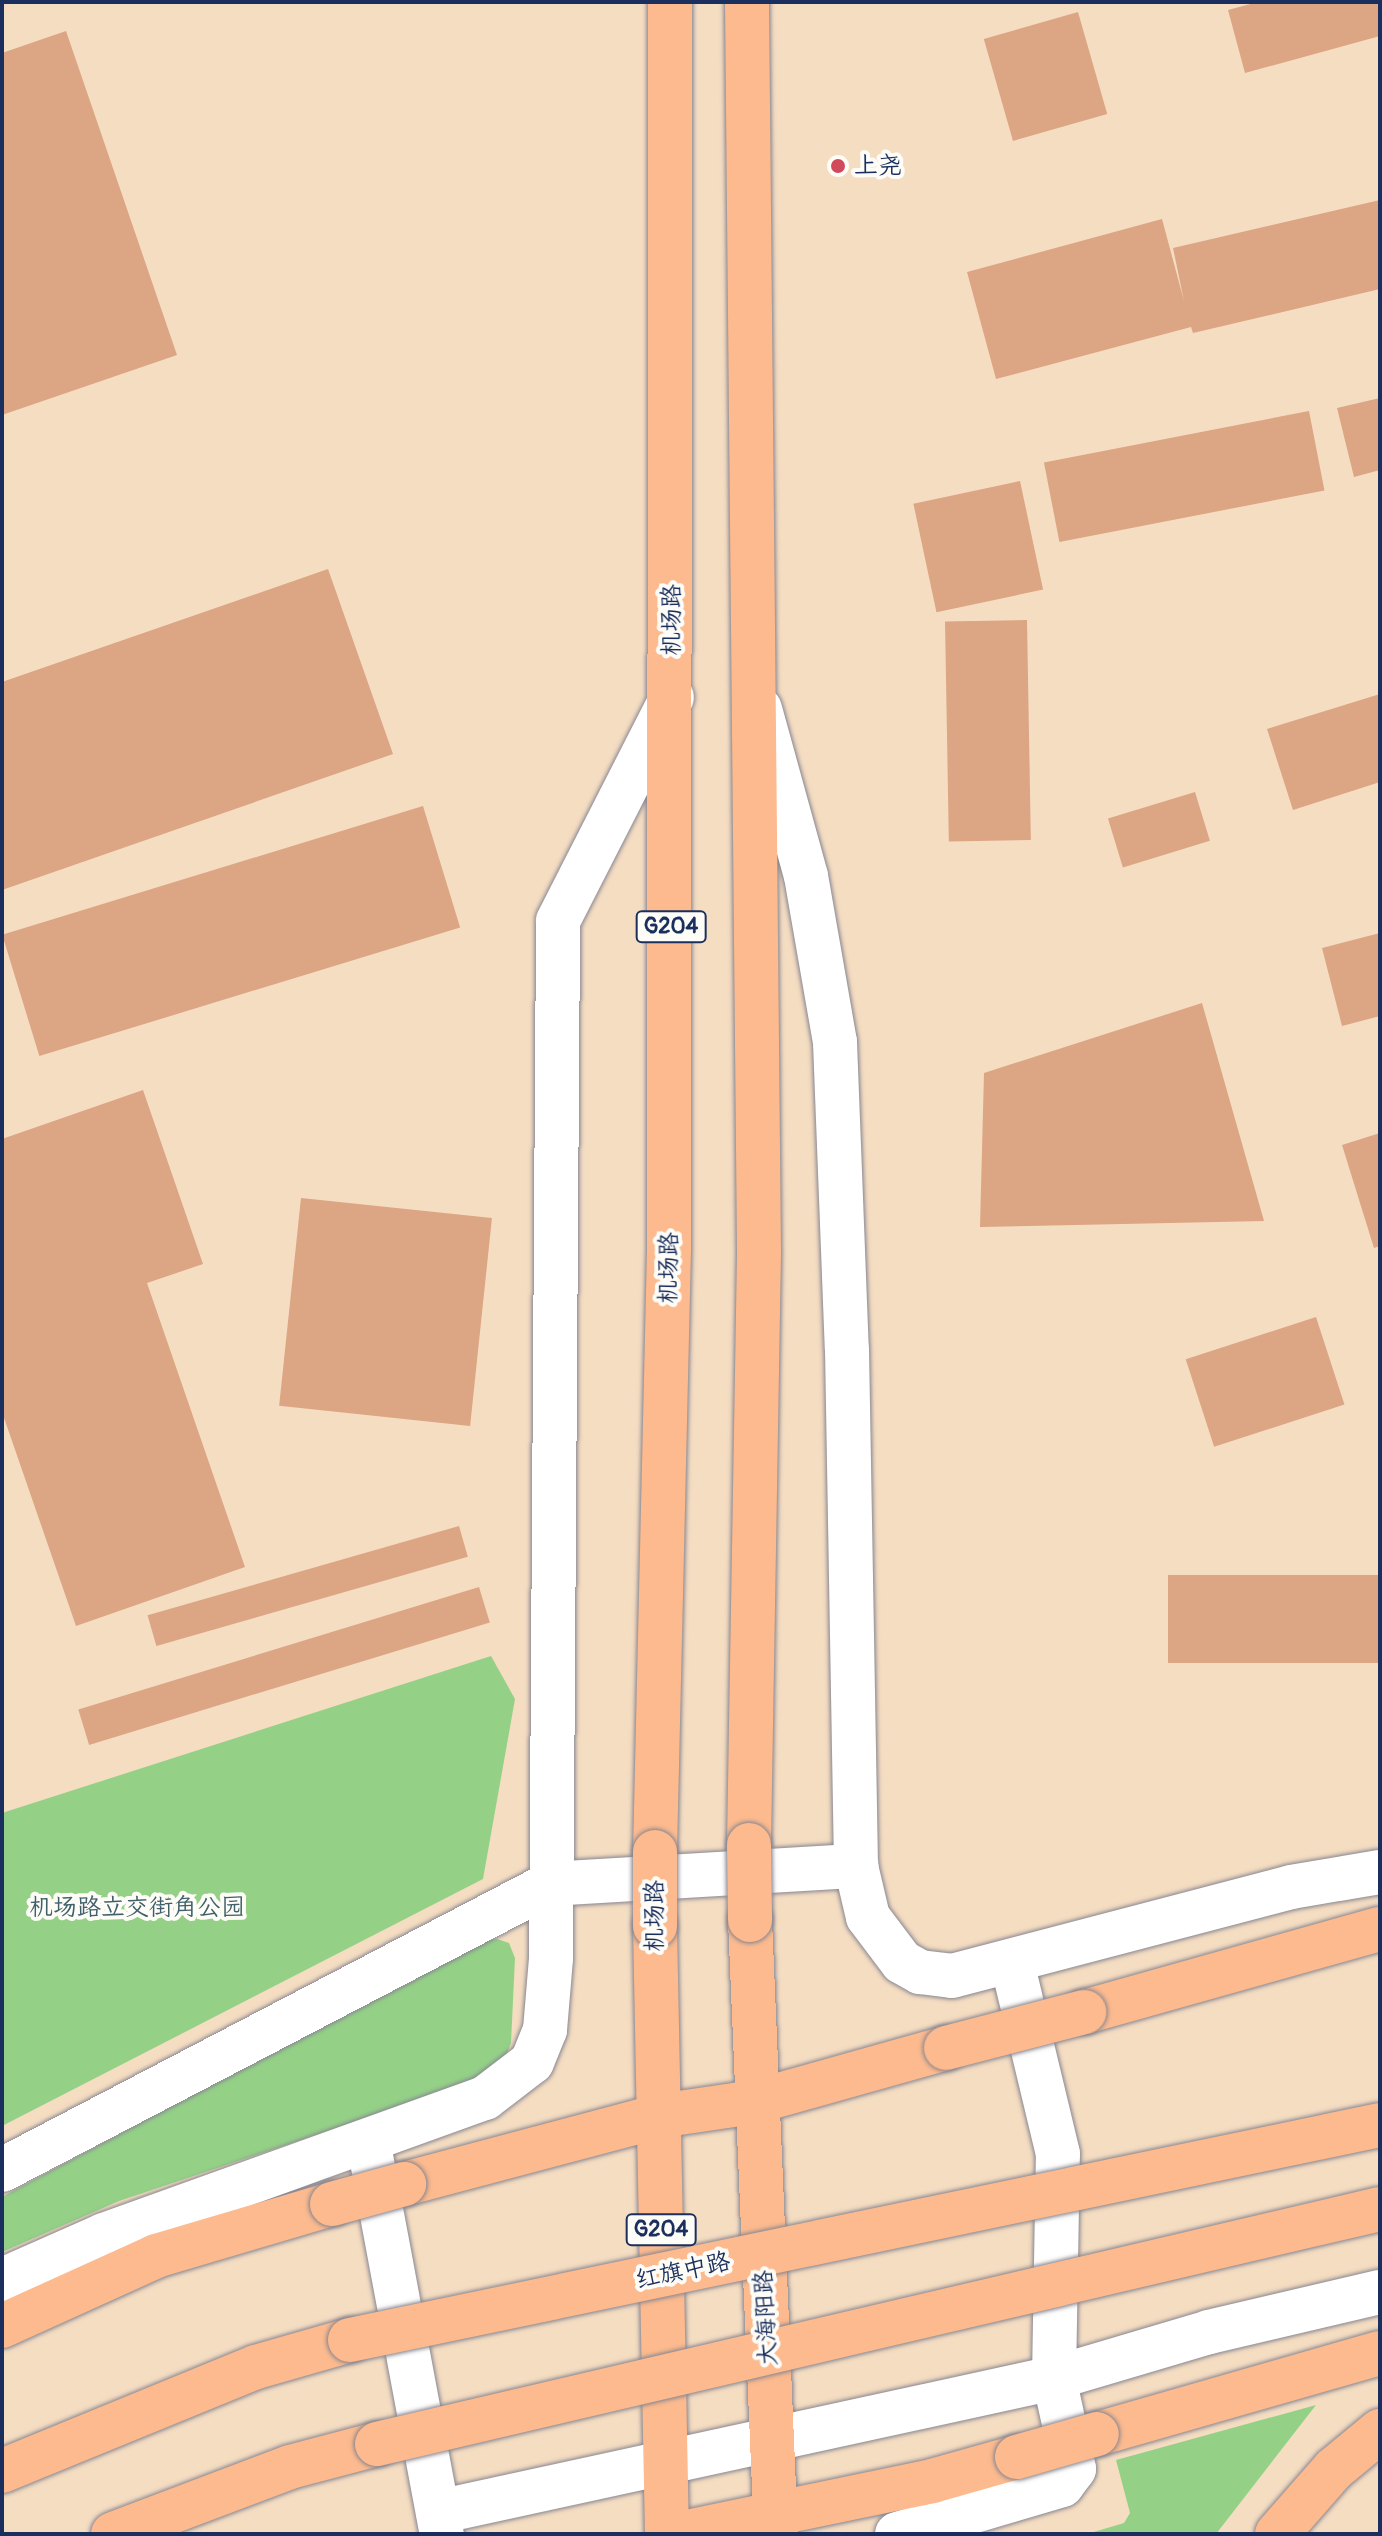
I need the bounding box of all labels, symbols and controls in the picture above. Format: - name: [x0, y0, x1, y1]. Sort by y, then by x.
- place label: 上尧: [854, 152, 902, 180]
- marker: 上尧: [829, 157, 847, 175]
- street label: 机场路: [658, 584, 686, 656]
- road number: G204: [635, 909, 707, 945]
- street label: 机场路: [654, 1232, 684, 1304]
- street label: 机场路: [641, 1880, 669, 1952]
- park label: 机场路立交街角公园: [29, 1894, 245, 1922]
- road number: G204: [625, 2212, 697, 2248]
- street label: 红旗中路: [633, 2247, 733, 2295]
- street label: 大海阳路: [749, 2269, 783, 2367]

